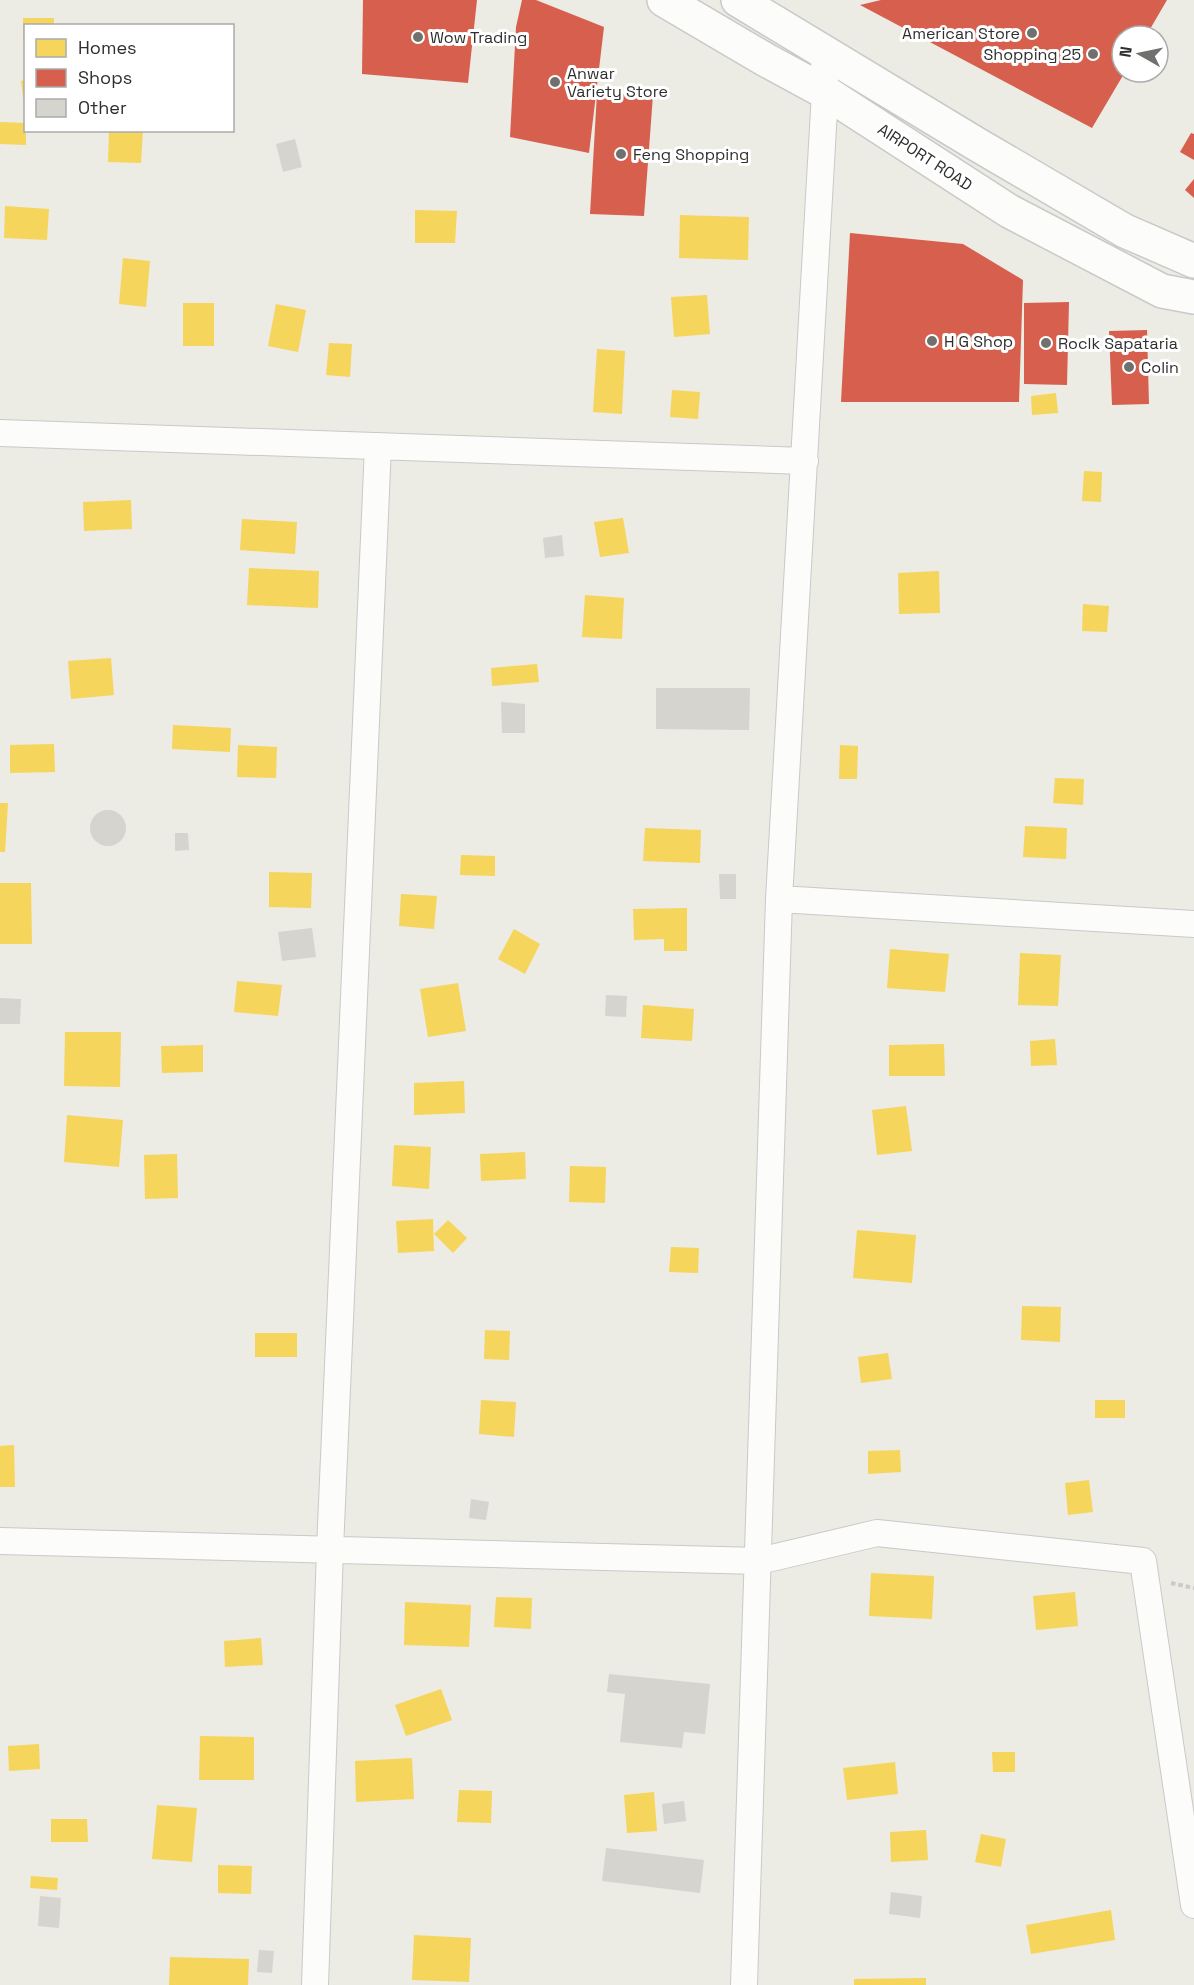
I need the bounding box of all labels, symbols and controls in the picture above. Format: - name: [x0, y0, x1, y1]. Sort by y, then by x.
- place label: American Store: [902, 23, 1020, 44]
- legend: [24, 24, 234, 132]
- north arrow: [1110, 24, 1170, 84]
- marker: American Store: [1025, 26, 1039, 40]
- place label: Wow Trading: [430, 27, 527, 48]
- marker: Wow Trading: [411, 30, 425, 44]
- text: Homes: [78, 36, 137, 59]
- place label: Shopping 25: [984, 44, 1081, 65]
- text: N: [1114, 45, 1137, 59]
- marker: Shopping 25: [1086, 47, 1100, 61]
- place label: Anwar Variety Store: [567, 63, 668, 102]
- text: Shops: [78, 66, 132, 89]
- marker: Anwar Variety Store: [548, 75, 562, 89]
- text: Other: [78, 96, 127, 119]
- street label: AIRPORT ROAD: [874, 119, 976, 195]
- place label: Feng Shopping: [633, 144, 749, 165]
- marker: Feng Shopping: [614, 147, 628, 161]
- place label: H G Shop: [944, 331, 1013, 352]
- place label: Roclk Sapataria: [1058, 333, 1178, 354]
- marker: H G Shop: [925, 334, 939, 348]
- marker: Roclk Sapataria: [1039, 336, 1053, 350]
- place label: Colin: [1141, 357, 1179, 378]
- marker: Colin: [1122, 360, 1136, 374]

